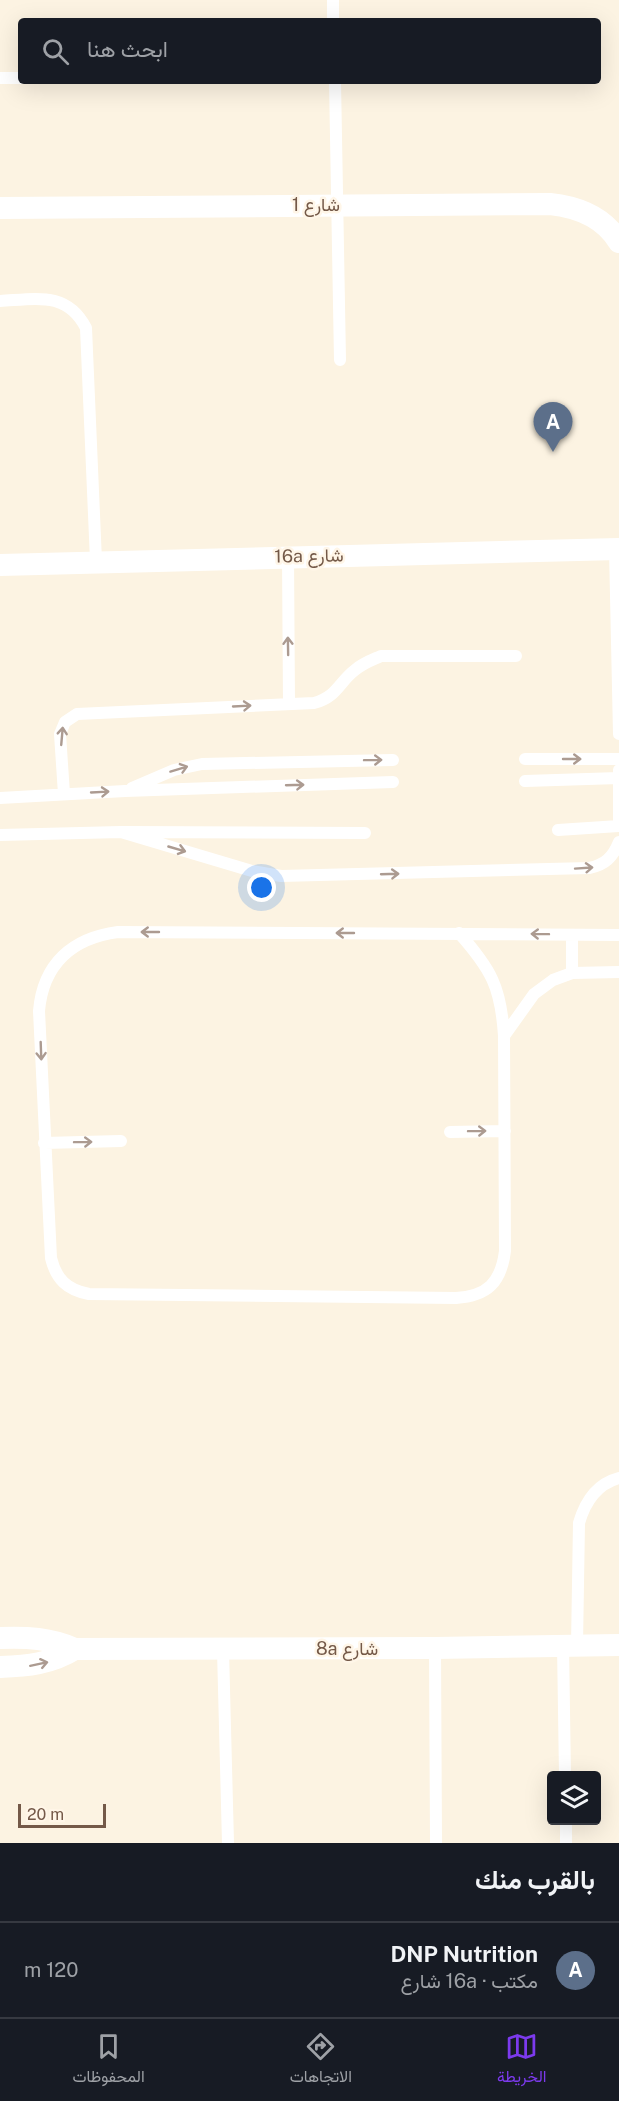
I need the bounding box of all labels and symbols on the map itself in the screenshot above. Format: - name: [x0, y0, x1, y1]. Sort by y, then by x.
- street label: شارع 1: [292, 194, 340, 217]
- pin: A: [534, 402, 572, 452]
- street label: 16a شارع: [274, 544, 344, 569]
- one-way arrow: [282, 636, 294, 656]
- one-way arrow: [231, 701, 251, 712]
- one-way arrow: [56, 727, 67, 746]
- one-way arrow: [561, 753, 581, 765]
- one-way arrow: [363, 755, 383, 766]
- one-way arrow: [169, 763, 188, 774]
- one-way arrow: [285, 780, 305, 791]
- one-way arrow: [90, 787, 110, 798]
- one-way arrow: [167, 844, 186, 855]
- one-way arrow: [574, 862, 594, 873]
- one-way arrow: [379, 868, 399, 880]
- your location: [247, 873, 276, 902]
- one-way arrow: [140, 926, 160, 938]
- one-way arrow: [335, 927, 355, 939]
- one-way arrow: [530, 928, 550, 940]
- one-way arrow: [35, 1041, 46, 1061]
- one-way arrow: [467, 1126, 487, 1137]
- one-way arrow: [72, 1136, 92, 1148]
- street label: 8a شارع: [316, 1638, 378, 1661]
- one-way arrow: [29, 1658, 48, 1669]
- scale bar: [18, 1801, 106, 1828]

